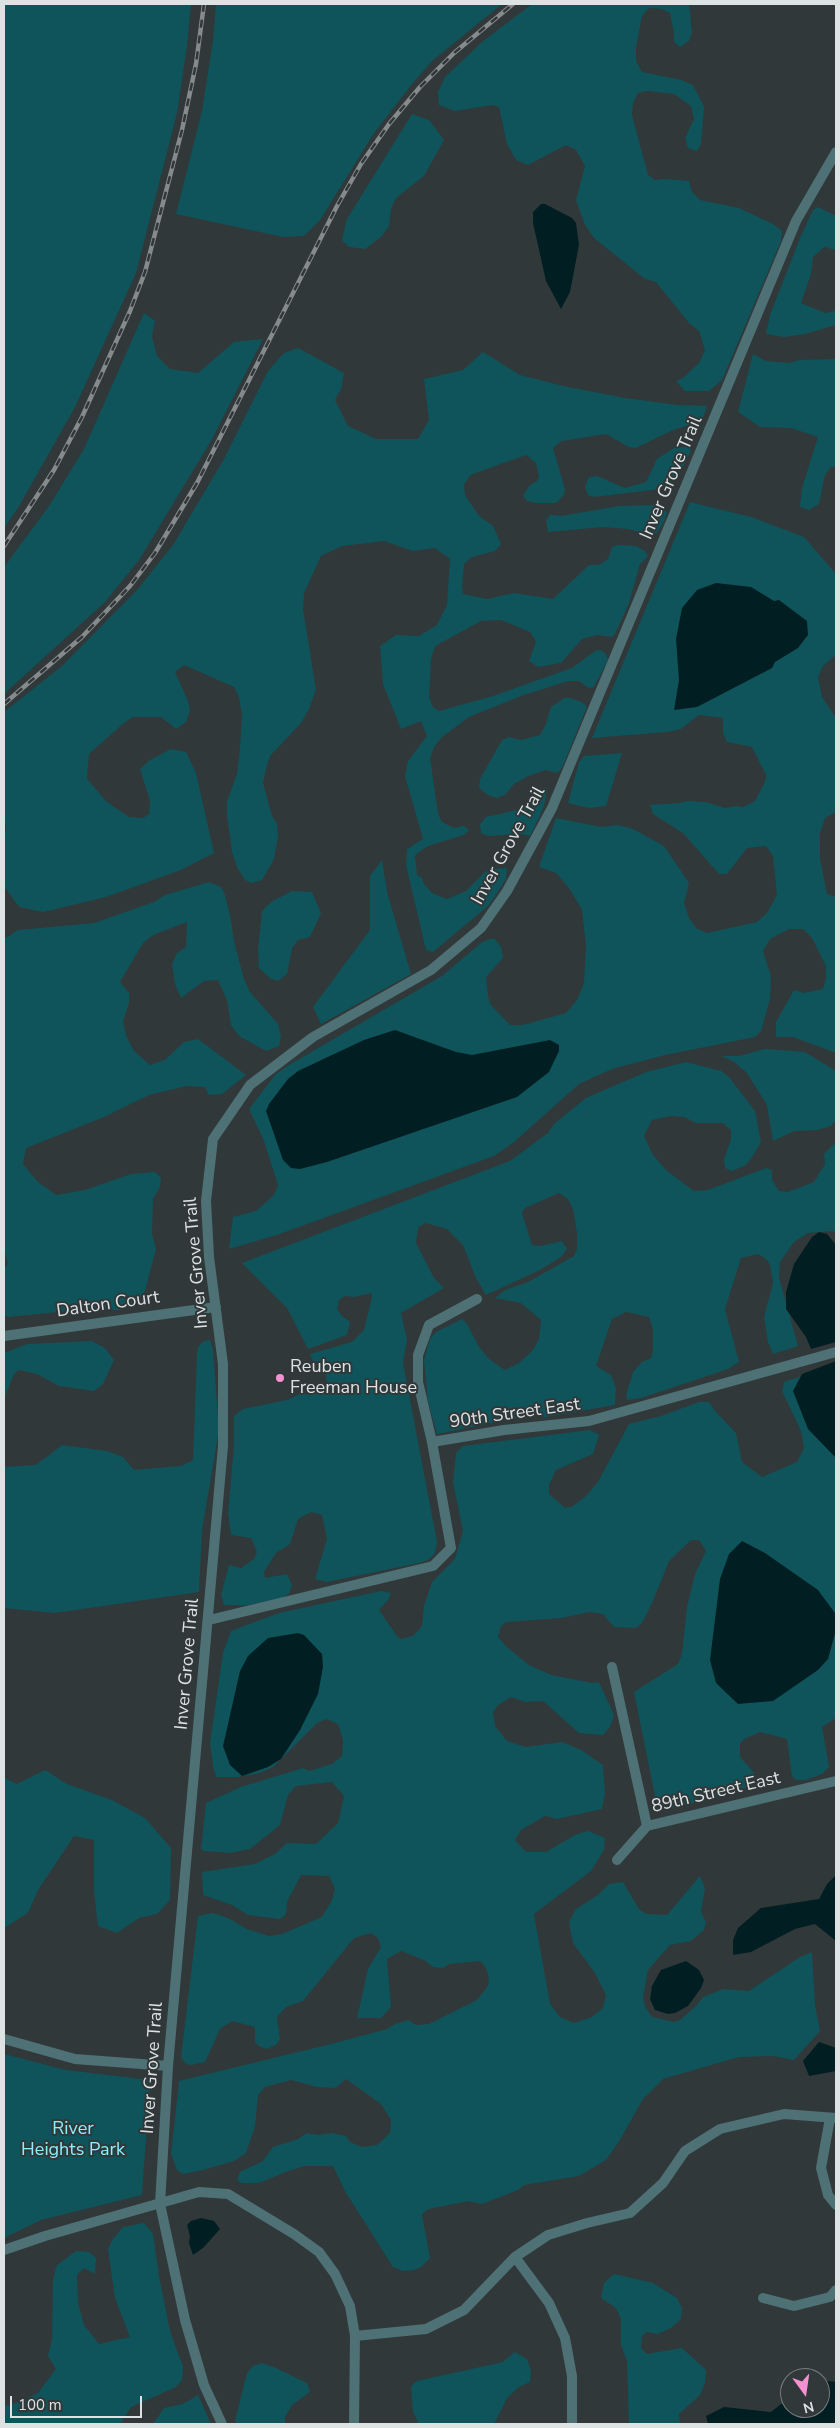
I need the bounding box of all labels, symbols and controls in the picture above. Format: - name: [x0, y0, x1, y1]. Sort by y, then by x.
- street label: Inver Grove Trail: [636, 413, 708, 543]
- street label: Inver Grove Trail: [468, 783, 550, 909]
- street label: Inver Grove Trail: [180, 1196, 214, 1330]
- street label: Dalton Court: [55, 1287, 161, 1323]
- place label: Reuben Freeman House: [290, 1357, 417, 1400]
- marker: Reuben Freeman House: [274, 1372, 286, 1384]
- street label: 90th Street East: [449, 1394, 581, 1434]
- street label: Inver Grove Trail: [171, 1597, 205, 1731]
- street label: 89th Street East: [650, 1768, 782, 1818]
- street label: Inver Grove Trail: [138, 2001, 168, 2135]
- park label: River Heights Park: [21, 2119, 125, 2162]
- north arrow: [780, 2368, 830, 2418]
- scale bar: [12, 2386, 145, 2418]
- text: 100 m: [18, 2395, 62, 2415]
- text: N: [801, 2397, 816, 2418]

